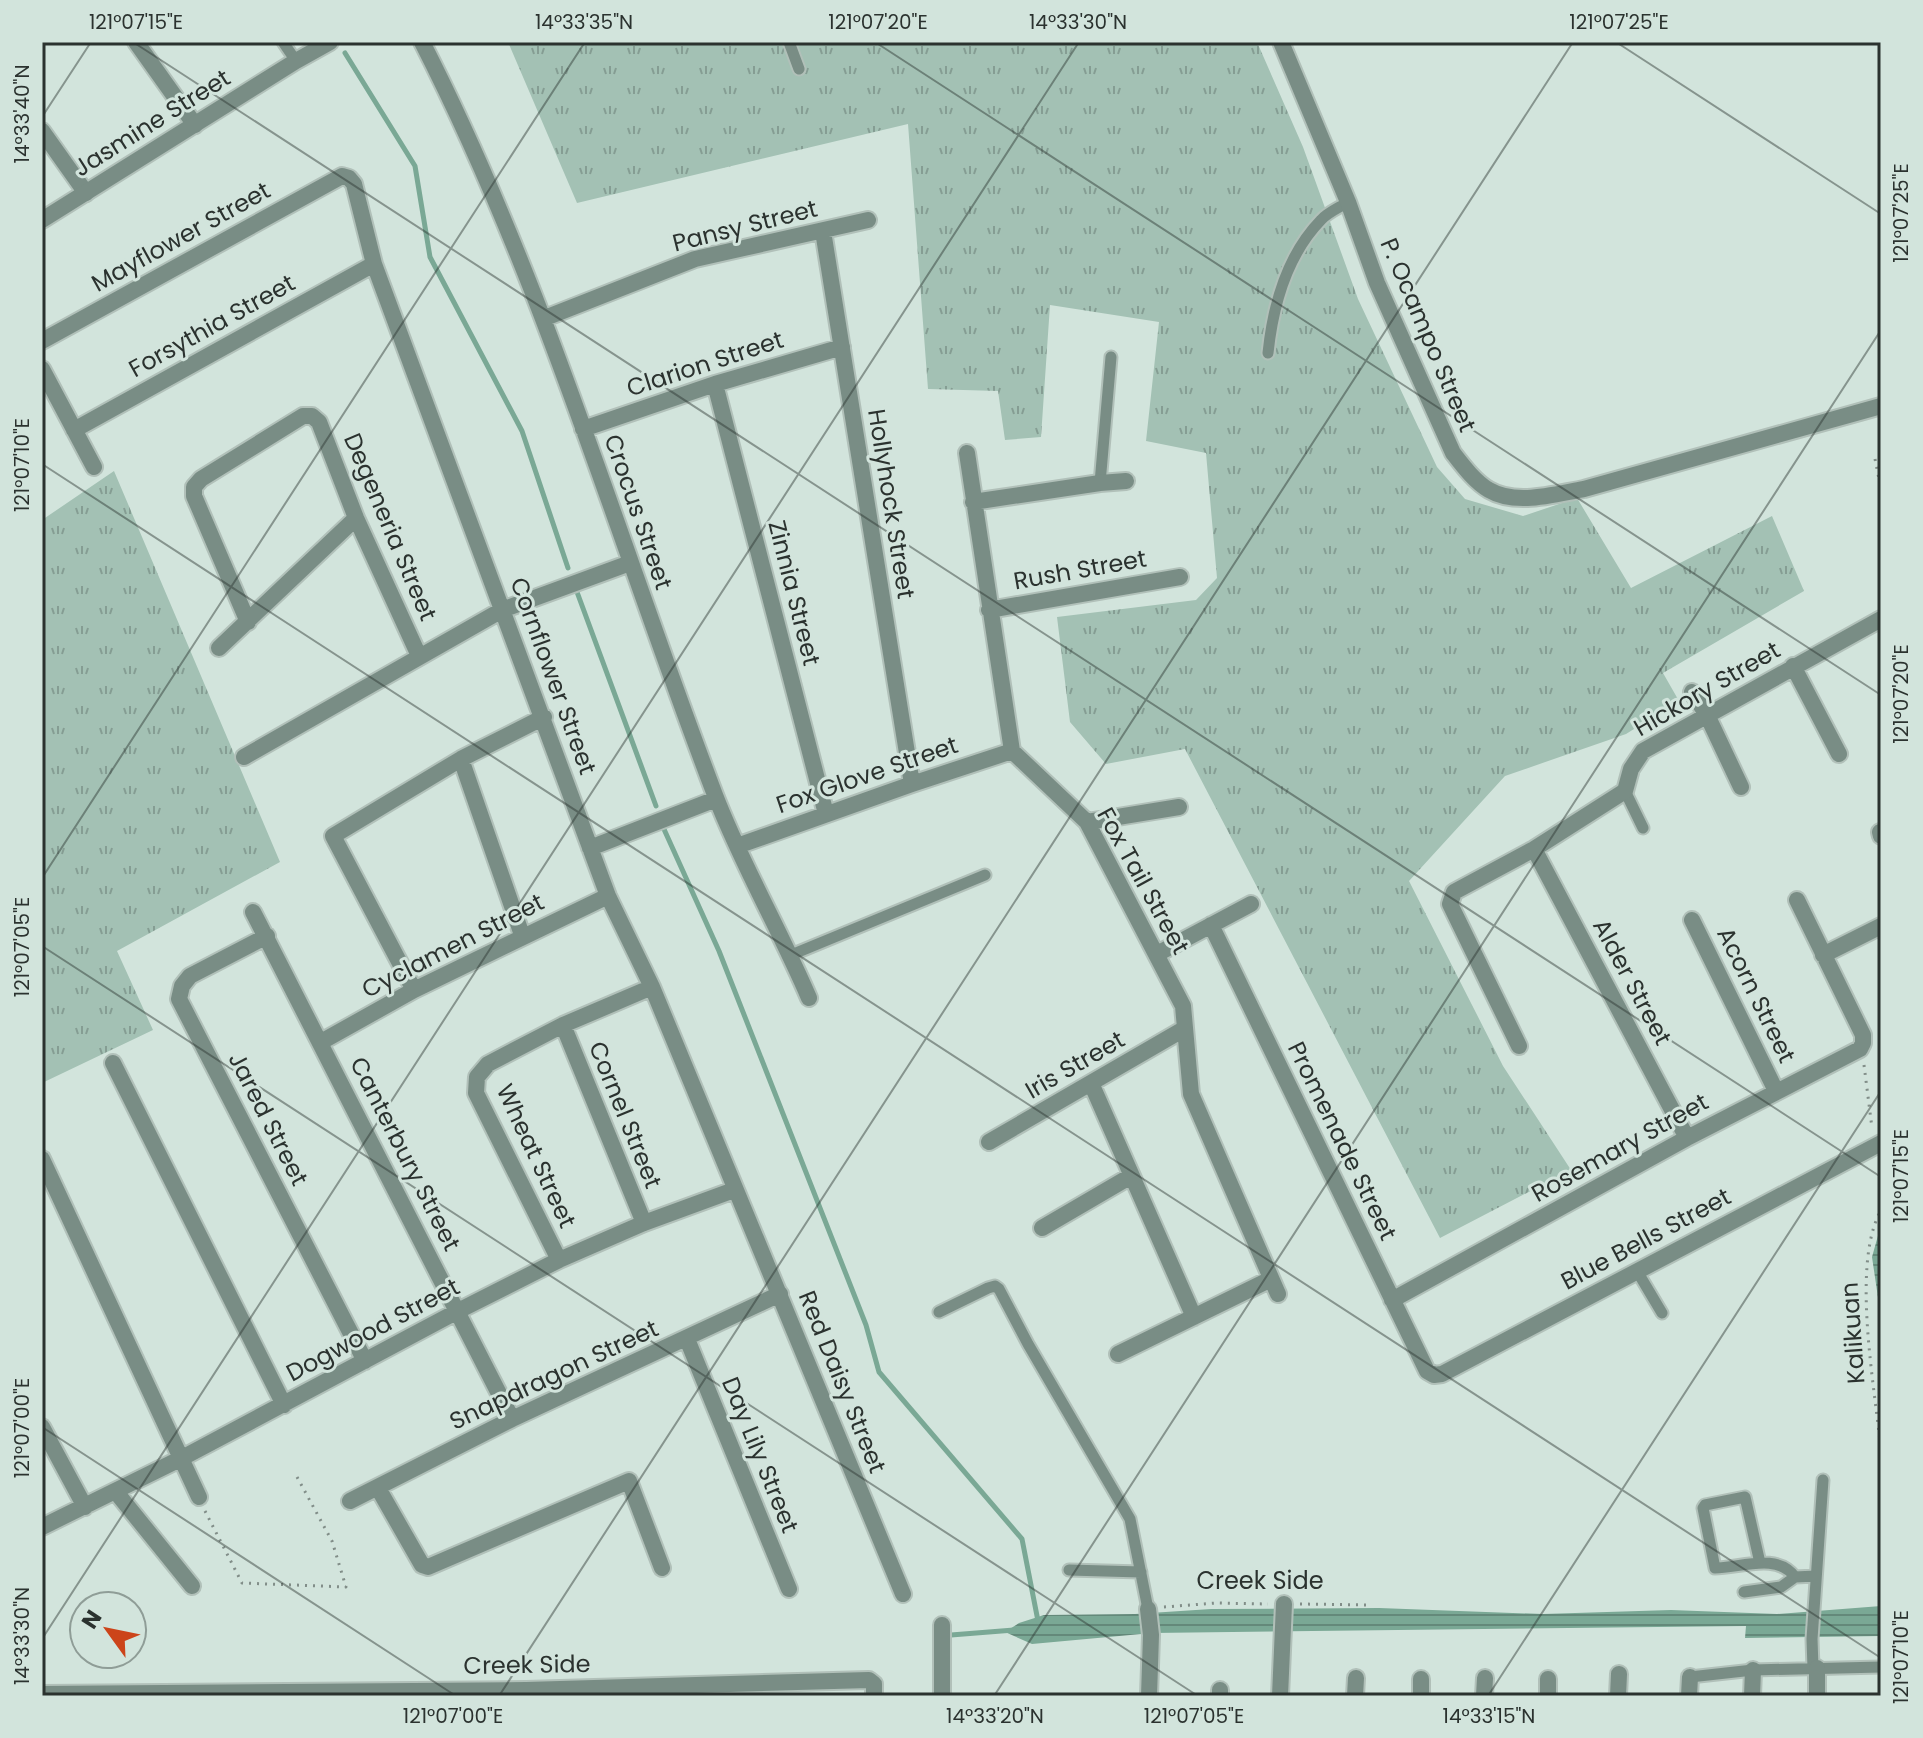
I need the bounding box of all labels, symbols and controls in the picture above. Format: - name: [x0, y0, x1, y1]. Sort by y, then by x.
- text: 121°07'15"E: [89, 8, 183, 36]
- text: 14°33'35"N: [535, 8, 633, 36]
- text: 121°07'20"E: [828, 8, 928, 36]
- text: 14°33'30"N: [1029, 8, 1127, 36]
- text: 121°07'25"E: [1569, 8, 1669, 36]
- street label: Jasmine Street: [67, 61, 236, 184]
- text: 14°33'40"N: [8, 65, 36, 163]
- text: 121°07'25"E: [1887, 163, 1915, 263]
- street label: Mayflower Street: [85, 174, 276, 299]
- street label: Pansy Street: [669, 192, 821, 259]
- street label: P. Ocampo Street: [1373, 233, 1484, 437]
- street label: Forsythia Street: [123, 266, 301, 385]
- street label: Clarion Street: [622, 323, 787, 404]
- street label: Hollyhock Street: [860, 407, 923, 601]
- text: 121°07'10"E: [8, 418, 36, 512]
- street label: Degeneria Street: [336, 428, 445, 626]
- street label: Crocus Street: [597, 430, 680, 594]
- street label: Zinnia Street: [761, 517, 828, 669]
- street label: Rush Street: [1011, 542, 1149, 597]
- street label: Cornflower Street: [502, 573, 604, 779]
- street label: Hickory Street: [1628, 633, 1786, 744]
- text: 121°07'20"E: [1887, 644, 1915, 744]
- street label: Fox Glove Street: [771, 728, 962, 821]
- street label: Fox Tail Street: [1089, 801, 1197, 960]
- street label: Cyclamen Street: [356, 885, 550, 1006]
- text: 121°07'05"E: [8, 897, 36, 997]
- street label: Alder Street: [1585, 913, 1680, 1051]
- street label: Acorn Street: [1709, 921, 1804, 1068]
- street label: Iris Street: [1019, 1023, 1131, 1106]
- street label: Cornel Street: [581, 1036, 670, 1193]
- street label: Promenade Street: [1280, 1036, 1405, 1246]
- street label: Jared Street: [221, 1046, 316, 1191]
- street label: Canterbury Street: [342, 1051, 469, 1256]
- street label: Wheat Street: [489, 1078, 584, 1233]
- street label: Rosemary Street: [1525, 1085, 1714, 1210]
- text: 121°07'15"E: [1887, 1129, 1915, 1223]
- street label: Blue Bells Street: [1555, 1180, 1736, 1297]
- street label: Dogwood Street: [280, 1270, 465, 1389]
- street label: Kalikuan: [1832, 1281, 1873, 1385]
- street label: Red Daisy Street: [791, 1286, 894, 1478]
- street label: Snapdragon Street: [444, 1312, 664, 1437]
- street label: Day Lily Street: [714, 1372, 807, 1538]
- text: 121°07'00"E: [8, 1378, 36, 1478]
- street label: Creek Side: [1196, 1564, 1324, 1597]
- text: 14°33'30"N: [8, 1587, 36, 1685]
- north arrow: [68, 1590, 148, 1670]
- text: N: [74, 1604, 109, 1635]
- text: 121°07'10"E: [1887, 1610, 1915, 1704]
- street label: Creek Side: [463, 1647, 591, 1682]
- text: 121°07'00"E: [403, 1702, 503, 1730]
- text: 14°33'20"N: [946, 1702, 1044, 1730]
- text: 121°07'05"E: [1144, 1702, 1244, 1730]
- text: 14°33'15"N: [1443, 1702, 1535, 1730]

